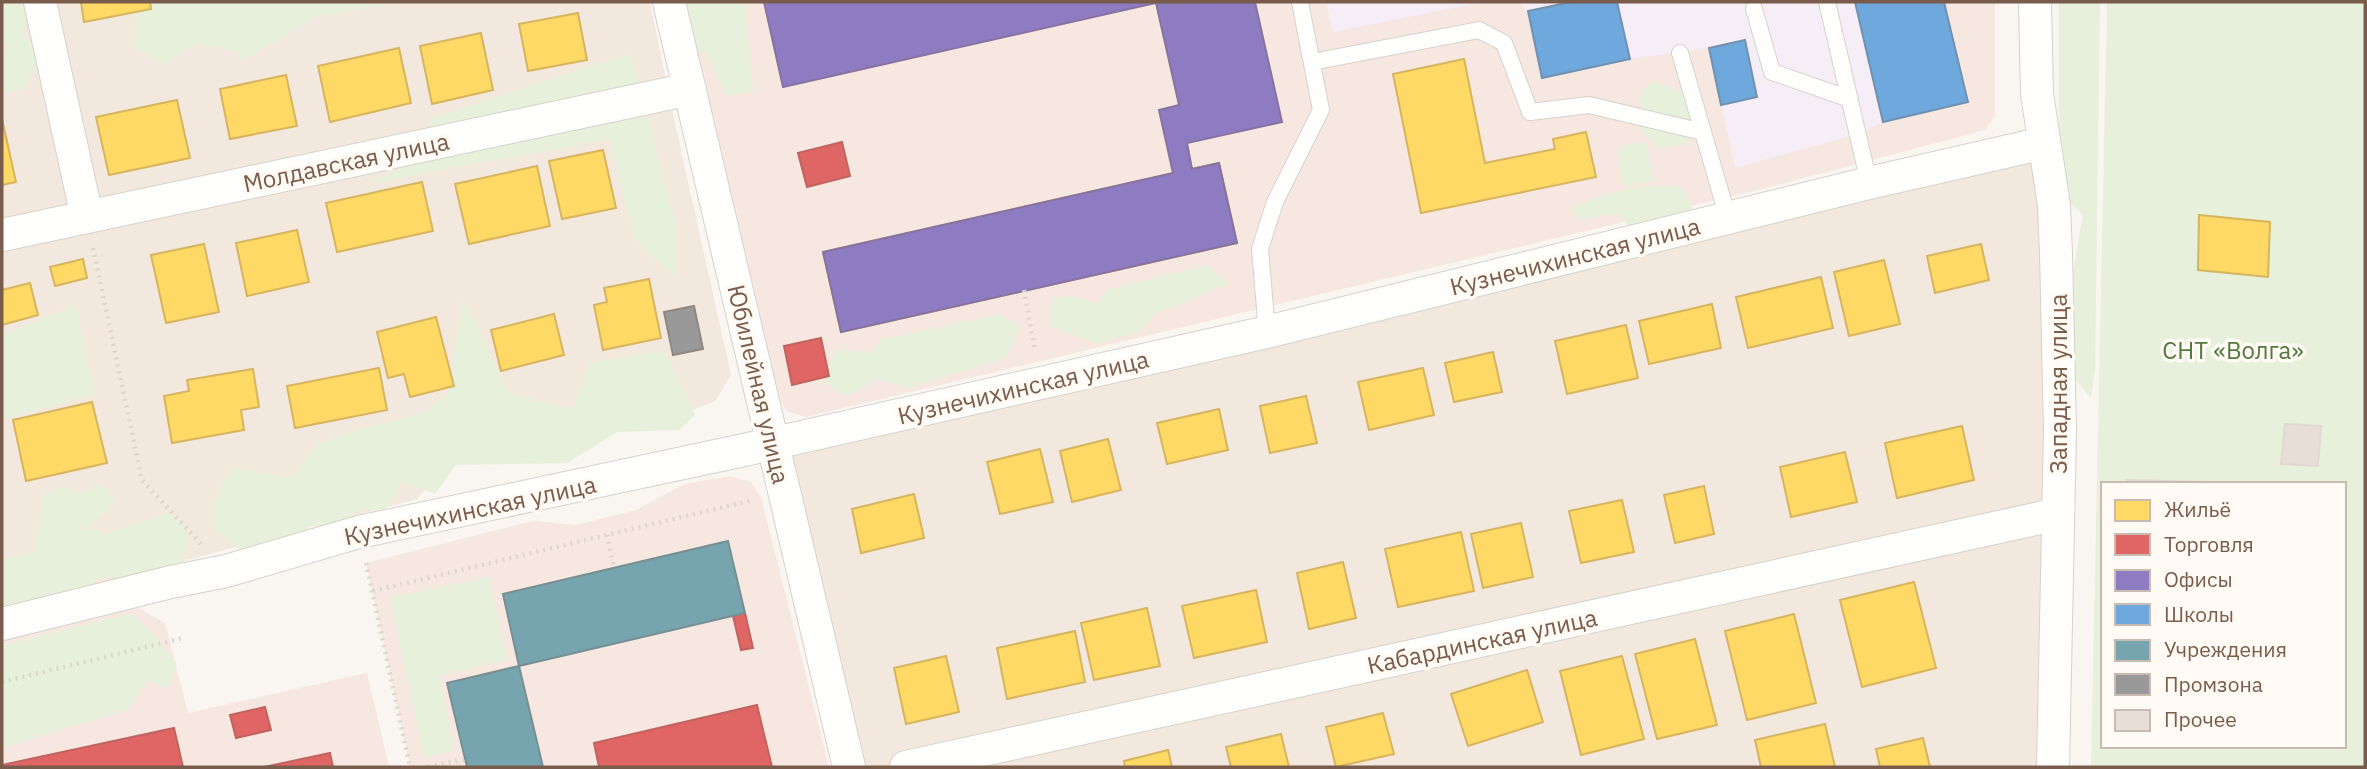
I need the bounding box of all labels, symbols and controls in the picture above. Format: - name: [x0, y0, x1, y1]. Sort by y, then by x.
- street label: Молдавская улица: [240, 125, 452, 199]
- street label: Кузнечихинская улица: [1447, 209, 1704, 303]
- street label: Юбилейная улица: [721, 281, 798, 487]
- street label: Западная улица: [2042, 294, 2074, 474]
- park label: СНТ «Волга»: [2162, 334, 2304, 366]
- street label: Кузнечихинская улица: [894, 342, 1152, 431]
- street label: Кузнечихинская улица: [341, 468, 599, 552]
- legend: [2101, 482, 2346, 748]
- text: Жильё: [2164, 495, 2231, 523]
- text: Торговля: [2164, 530, 2254, 558]
- text: Офисы: [2164, 565, 2233, 593]
- text: Школы: [2164, 600, 2234, 628]
- street label: Кабардинская улица: [1364, 601, 1600, 681]
- text: Учреждения: [2164, 635, 2287, 663]
- text: Промзона: [2164, 670, 2263, 698]
- text: Прочее: [2164, 705, 2237, 733]

